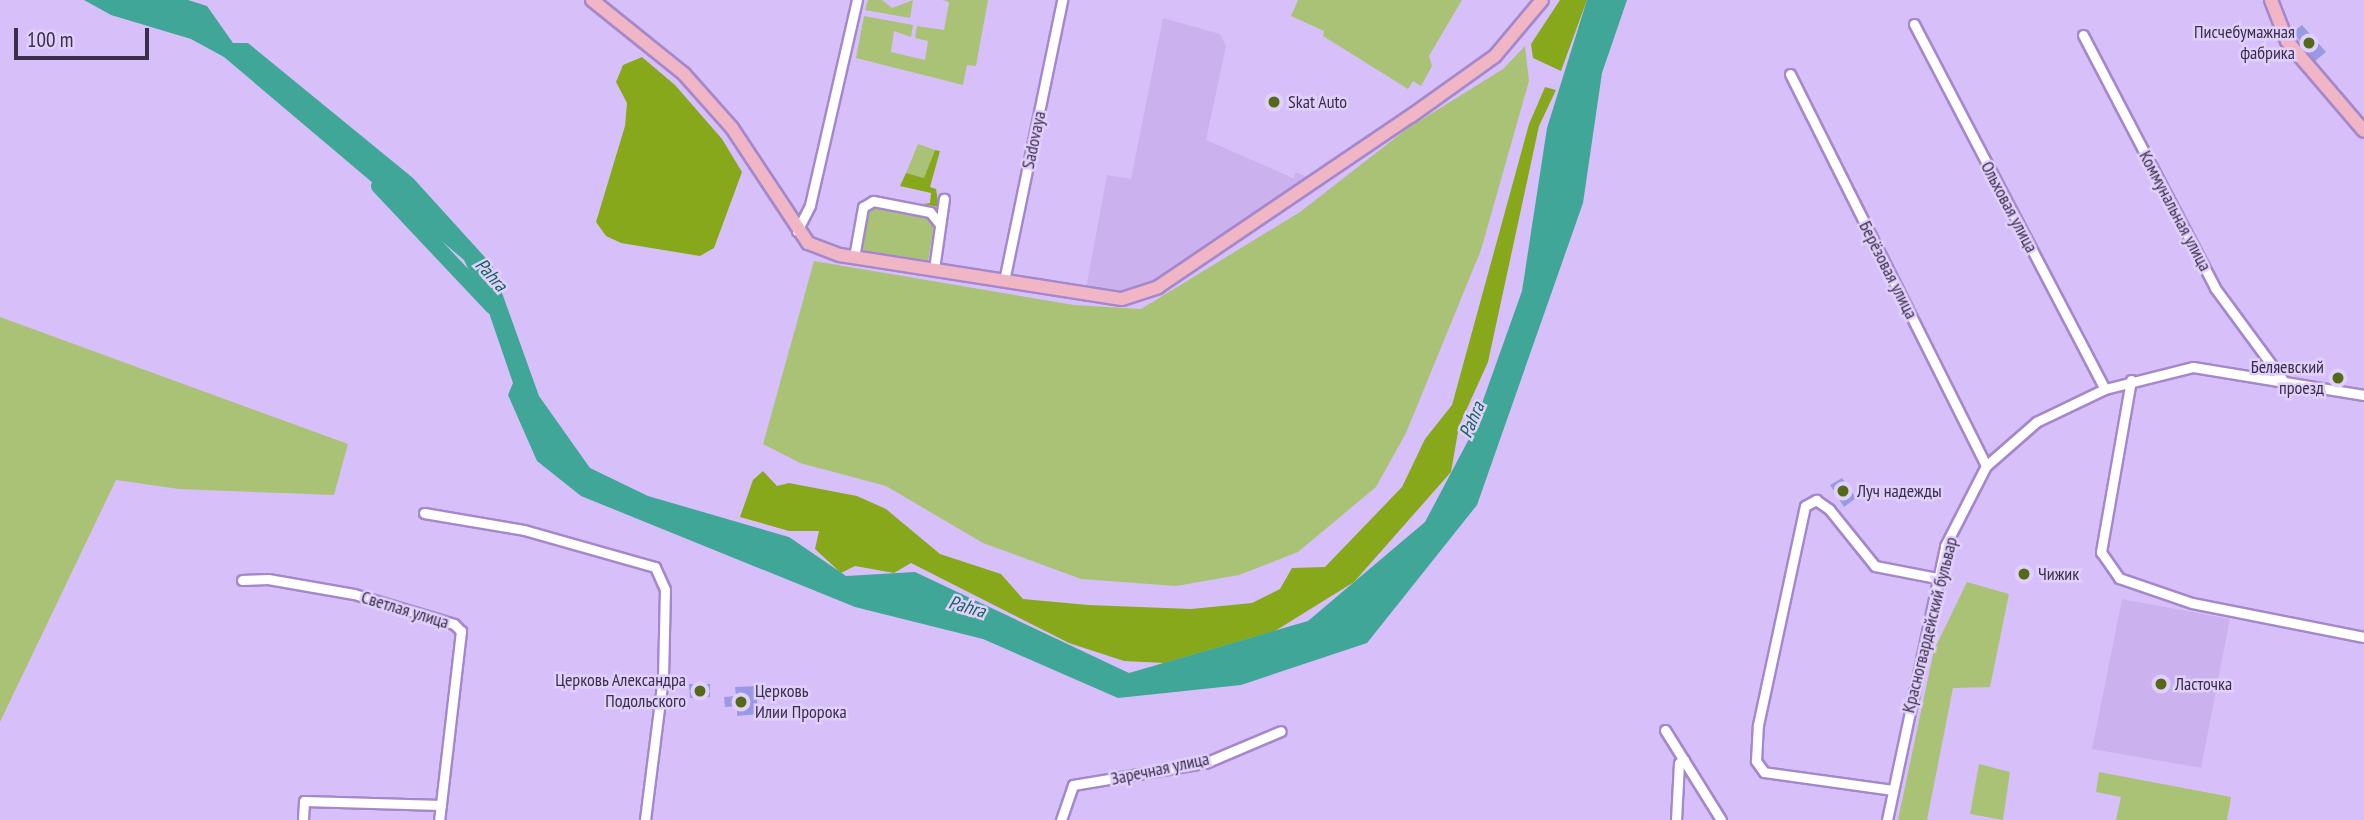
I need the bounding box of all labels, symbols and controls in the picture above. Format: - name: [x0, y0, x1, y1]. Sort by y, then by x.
- scale bar: [18, 14, 152, 58]
- place label: Писчебумажная фабрика: [2194, 22, 2295, 64]
- text: 100 m: [27, 26, 73, 53]
- marker: Писчебумажная фабрика: [2301, 35, 2317, 51]
- place label: Skat Auto: [1288, 91, 1348, 113]
- marker: Skat Auto: [1266, 94, 1282, 110]
- street label: Sadovaya: [1017, 109, 1051, 171]
- street label: Коммунальная улица: [2134, 147, 2216, 275]
- street label: Ольховая улица: [1976, 158, 2042, 256]
- street label: Берёзовая улица: [1854, 217, 1922, 323]
- water label: Pahra: [470, 254, 512, 296]
- place label: Беляевский проезд: [2251, 357, 2324, 400]
- marker: Беляевский проезд: [2330, 370, 2346, 386]
- water label: Pahra: [1454, 399, 1490, 441]
- place label: Луч надежды: [1857, 480, 1942, 502]
- marker: Луч надежды: [1835, 483, 1851, 499]
- street label: Красногвардейский бульвар: [1898, 535, 1962, 715]
- place label: Чижик: [2038, 563, 2079, 585]
- marker: Чижик: [2016, 566, 2032, 582]
- street label: Светлая улица: [359, 586, 451, 634]
- water label: Pahra: [946, 591, 988, 623]
- place label: Церковь Александра Подольского: [554, 670, 686, 712]
- place label: Ласточка: [2175, 673, 2232, 695]
- marker: Ласточка: [2153, 676, 2169, 692]
- place label: Церковь Илии Пророка: [755, 681, 847, 724]
- marker: Церковь Александра Подольского: [692, 683, 708, 699]
- marker: Церковь Илии Пророка: [733, 694, 749, 710]
- street label: Заречная улица: [1109, 748, 1211, 790]

